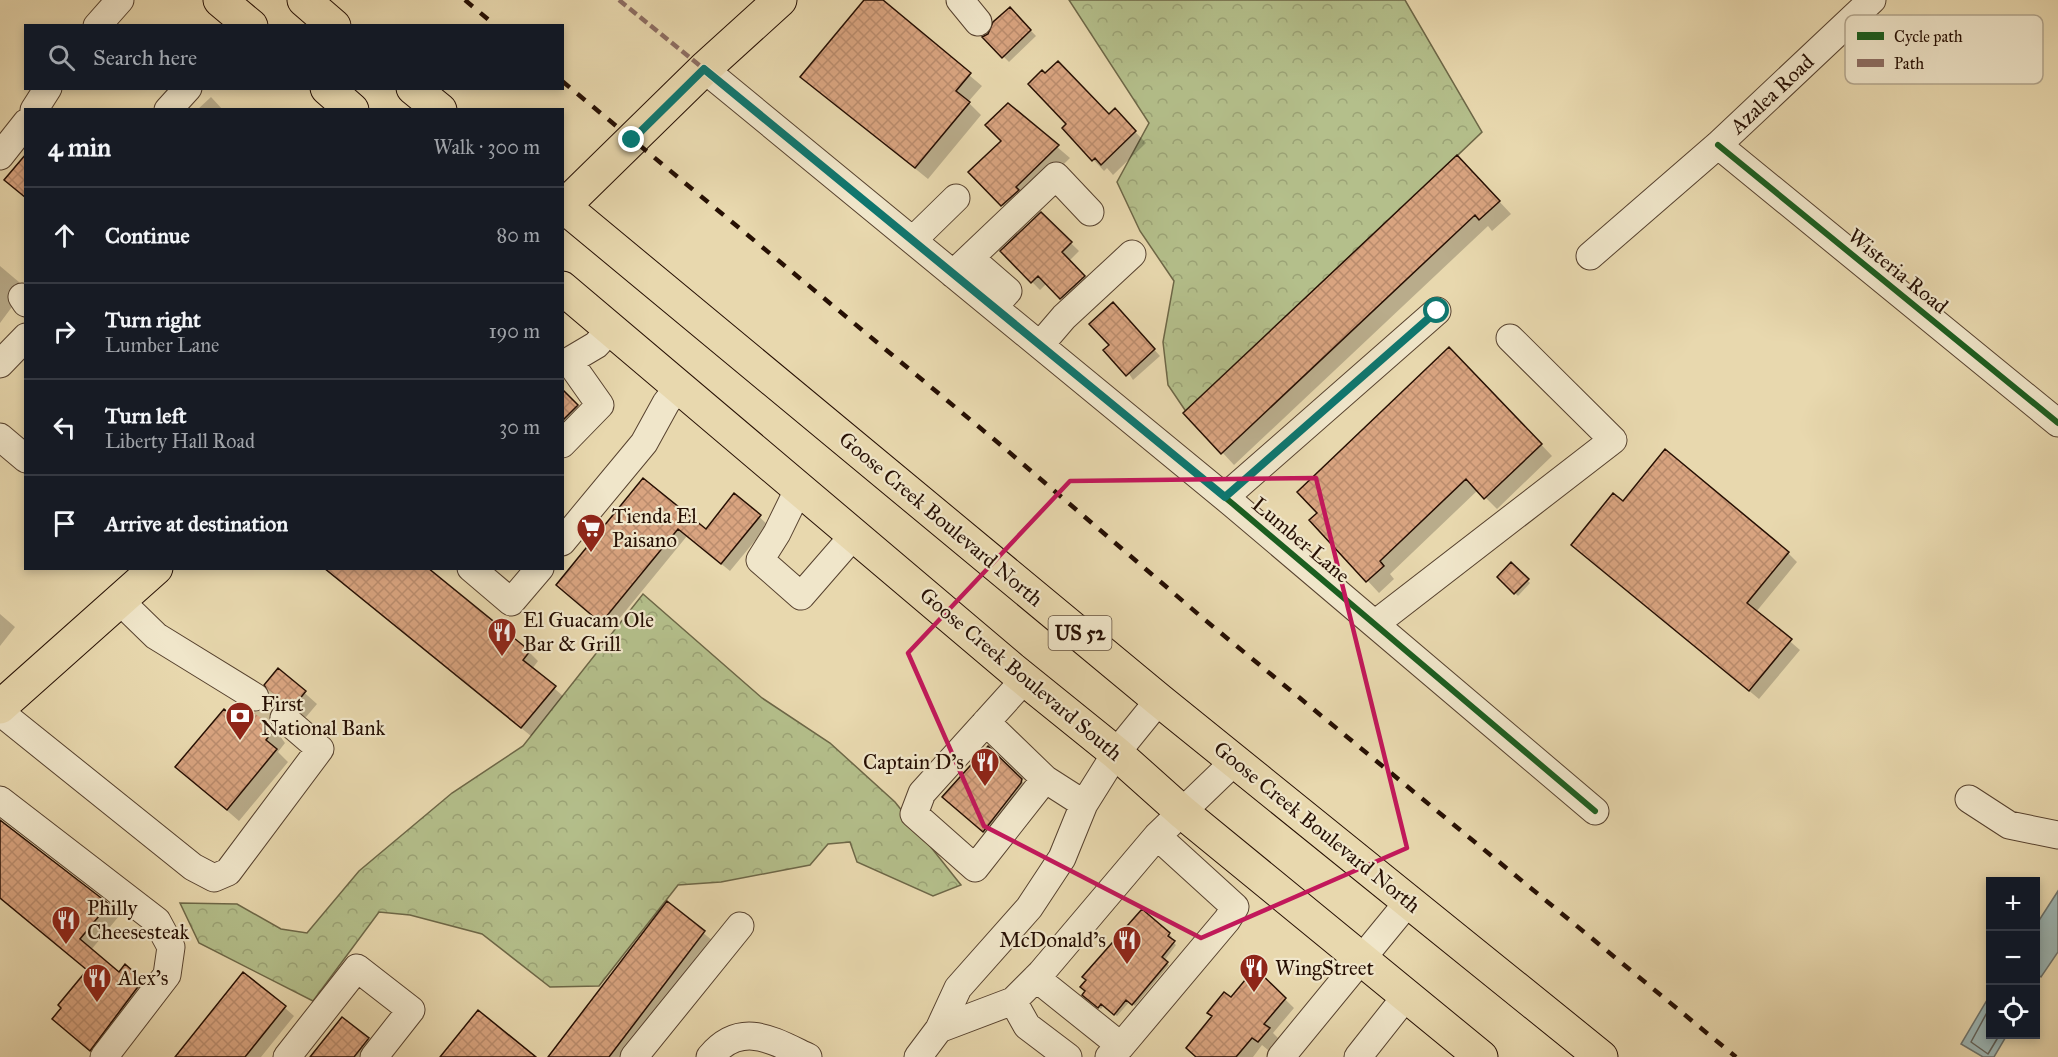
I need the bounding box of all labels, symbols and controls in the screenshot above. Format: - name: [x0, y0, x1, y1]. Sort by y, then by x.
- legend: [1845, 15, 2043, 84]
- search box: [24, 24, 564, 90]
- text: Cycle path: [1894, 27, 1963, 46]
- icon: search: [45, 41, 78, 74]
- text: Search here: [93, 44, 197, 71]
- street label: Azalea Road: [1724, 48, 1820, 140]
- text: Path: [1894, 54, 1924, 73]
- route end: [618, 126, 644, 152]
- text: 4 min: [48, 131, 111, 163]
- text: Walk · 300 m: [433, 135, 540, 159]
- icon: ahead: [48, 219, 81, 252]
- text: Continue: [105, 222, 190, 249]
- text: 80 m: [497, 223, 540, 247]
- street label: Wisteria Road: [1843, 223, 1954, 320]
- route start: [1423, 297, 1449, 323]
- text: Turn right: [105, 306, 201, 333]
- icon: right: [48, 315, 81, 348]
- text: 190 m: [489, 319, 540, 343]
- text: Lumber Lane: [105, 333, 219, 357]
- text: Turn left: [105, 402, 187, 429]
- icon: left: [48, 411, 81, 444]
- text: 30 m: [499, 415, 540, 439]
- street label: Goose Creek Boulevard North: [834, 426, 1049, 612]
- text: Liberty Hall Road: [105, 429, 255, 453]
- street label: Lumber Lane: [1247, 491, 1356, 589]
- place label: Tienda El Paisano: [612, 503, 697, 553]
- icon: arrive: [48, 507, 81, 540]
- text: Arrive at destination: [105, 510, 288, 537]
- supermarket icon: Tienda El Paisano: [575, 512, 607, 554]
- street label: Goose Creek Boulevard South: [914, 582, 1128, 767]
- place label: El Guacam Ole Bar & Grill: [523, 607, 654, 657]
- restaurant icon: El Guacam Ole Bar & Grill: [486, 616, 518, 658]
- road number: US 52: [1048, 616, 1112, 650]
- place label: First National Bank: [261, 691, 386, 741]
- bank icon: First National Bank: [224, 700, 256, 742]
- street label: Goose Creek Boulevard North: [1208, 736, 1426, 919]
- restaurant icon: Captain D's: [969, 746, 1001, 788]
- place label: Captain D's: [863, 749, 964, 775]
- map controls: [1986, 877, 2040, 1039]
- button: +: [1986, 877, 2040, 931]
- place label: Philly Cheesesteak: [87, 895, 190, 945]
- restaurant icon: Philly Cheesesteak: [50, 904, 82, 946]
- restaurant icon: McDonald's: [1111, 924, 1143, 966]
- place label: McDonald's: [999, 927, 1106, 953]
- button: −: [1986, 931, 2040, 985]
- restaurant icon: WingStreet: [1238, 952, 1270, 994]
- place label: WingStreet: [1275, 955, 1375, 981]
- restaurant icon: Alex's: [81, 962, 113, 1004]
- place label: Alex's: [117, 965, 169, 991]
- button: locate: [1986, 985, 2040, 1039]

